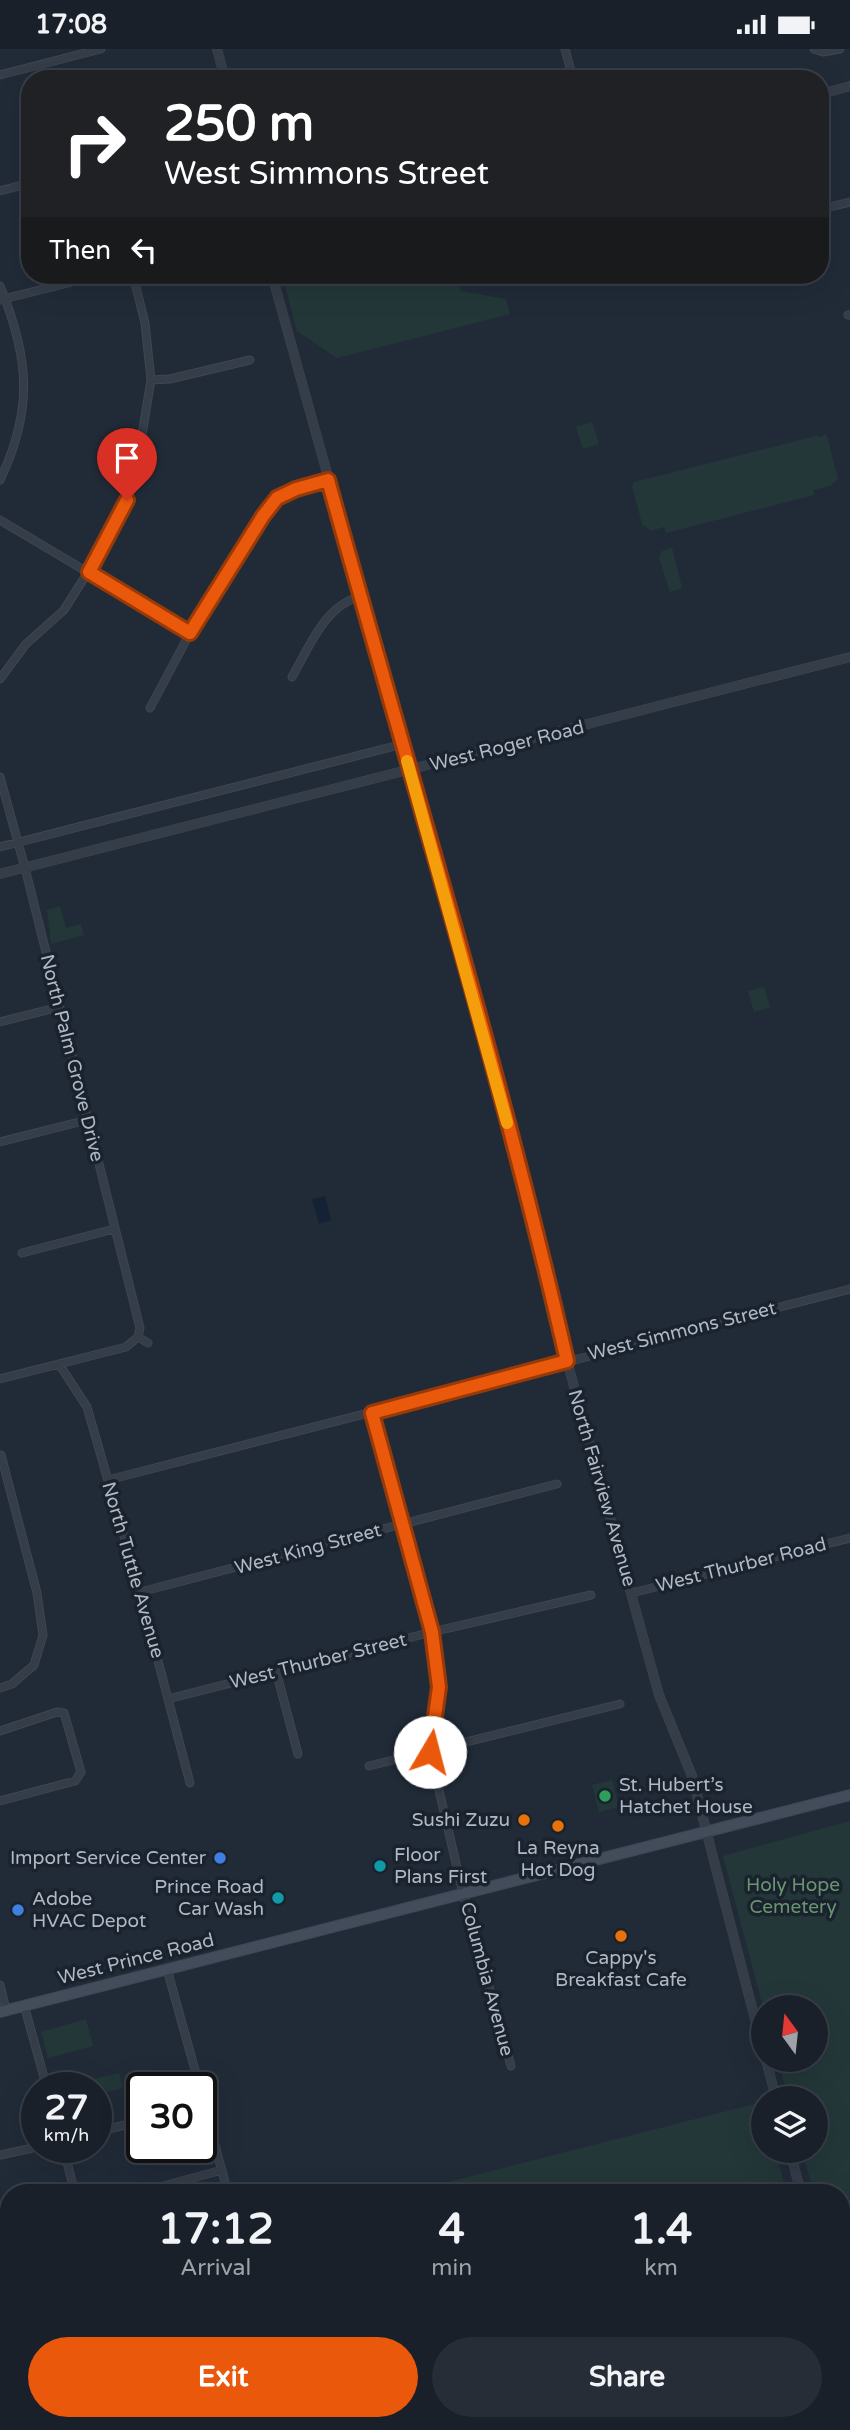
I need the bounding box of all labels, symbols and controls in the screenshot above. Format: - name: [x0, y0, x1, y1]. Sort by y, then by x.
- text: 17:08: [35, 9, 107, 40]
- text: 250 m: [164, 95, 314, 154]
- icon: right: [49, 98, 140, 189]
- text: West Simmons Street: [164, 155, 489, 193]
- icon: left: [125, 231, 163, 269]
- text: Then: [49, 235, 111, 266]
- pin: [97, 428, 157, 500]
- icon: arrive: [108, 439, 146, 477]
- street label: West Roger Road: [428, 716, 586, 776]
- street label: North Palm Grove Drive: [36, 952, 108, 1164]
- street label: West Simmons Street: [586, 1297, 778, 1365]
- street label: North Fairview Avenue: [563, 1387, 641, 1589]
- street label: North Tuttle Avenue: [97, 1479, 169, 1661]
- street label: West King Street: [232, 1519, 384, 1579]
- street label: West Thurber Road: [654, 1533, 828, 1597]
- street label: West Thurber Street: [227, 1628, 409, 1694]
- position arrow: [393, 1715, 467, 1789]
- place label: St. Hubert’s Hatchet House: [619, 1774, 753, 1818]
- marker: St. Hubert’s Hatchet House: [597, 1788, 613, 1804]
- place label: Sushi Zuzu: [412, 1809, 510, 1831]
- marker: Sushi Zuzu: [516, 1812, 532, 1828]
- marker: La Reyna Hot Dog: [550, 1818, 566, 1834]
- place label: La Reyna Hot Dog: [516, 1837, 600, 1881]
- place label: Floor Plans First: [394, 1844, 487, 1888]
- place label: Import Service Center: [10, 1847, 207, 1869]
- marker: Import Service Center: [212, 1850, 228, 1866]
- marker: Floor Plans First: [372, 1858, 388, 1874]
- park label: Holy Hope Cemetery: [746, 1874, 840, 1918]
- place label: Prince Road Car Wash: [154, 1876, 264, 1920]
- place label: Adobe HVAC Depot: [32, 1888, 146, 1932]
- marker: Prince Road Car Wash: [270, 1890, 286, 1906]
- street label: Columbia Avenue: [456, 1900, 518, 2058]
- marker: Adobe HVAC Depot: [10, 1902, 26, 1918]
- marker: Cappy's Breakfast Cafe: [613, 1928, 629, 1944]
- street label: West Prince Road: [56, 1929, 216, 1989]
- place label: Cappy's Breakfast Cafe: [555, 1947, 687, 1991]
- north arrow: [751, 1995, 828, 2072]
- map controls: [751, 1995, 828, 2163]
- speed limit sign: 30: [126, 2072, 217, 2163]
- button: layers: [751, 2086, 828, 2163]
- text: 27: [45, 2087, 88, 2129]
- text: km/h: [44, 2124, 89, 2146]
- text: 17:12: [157, 2204, 274, 2255]
- text: 4: [439, 2204, 465, 2255]
- text: 1.4: [630, 2204, 693, 2255]
- text: Arrival: [180, 2254, 251, 2282]
- text: min: [431, 2254, 472, 2282]
- text: km: [644, 2254, 678, 2282]
- button: Exit: [28, 2337, 418, 2417]
- button: Share: [432, 2337, 822, 2417]

